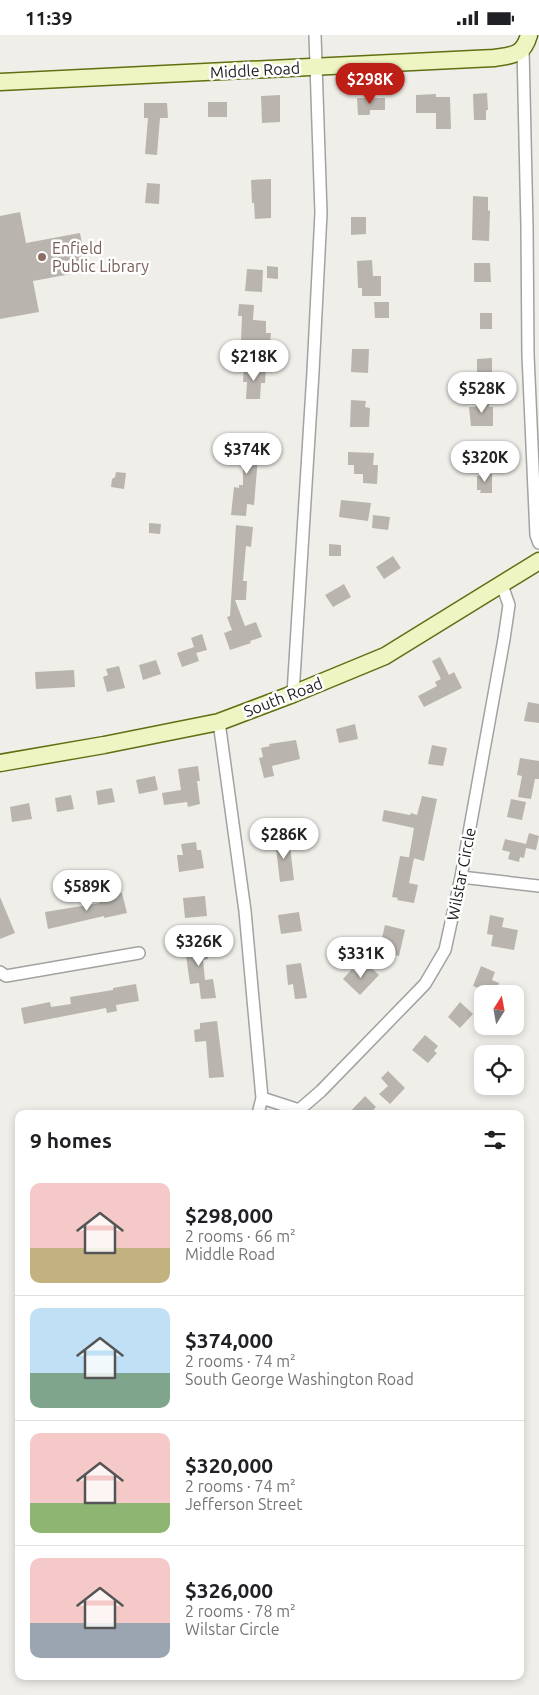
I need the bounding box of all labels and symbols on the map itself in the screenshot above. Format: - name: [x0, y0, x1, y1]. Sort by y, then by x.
- street label: Middle Road: [210, 59, 300, 81]
- pin: $298K: [335, 63, 405, 105]
- place label: Enfield Public Library: [52, 239, 149, 275]
- marker: Enfield Public Library: [36, 251, 48, 263]
- pin: $218K: [219, 339, 289, 382]
- pin: $528K: [447, 371, 517, 414]
- pin: $374K: [212, 433, 282, 475]
- pin: $320K: [450, 441, 520, 483]
- street label: South Road: [241, 674, 325, 720]
- pin: $286K: [249, 817, 319, 860]
- street label: Wilstar Circle: [443, 826, 479, 922]
- pin: $589K: [52, 869, 122, 912]
- pin: $326K: [164, 925, 234, 967]
- pin: $331K: [326, 937, 396, 979]
- north arrow: [474, 985, 524, 1035]

